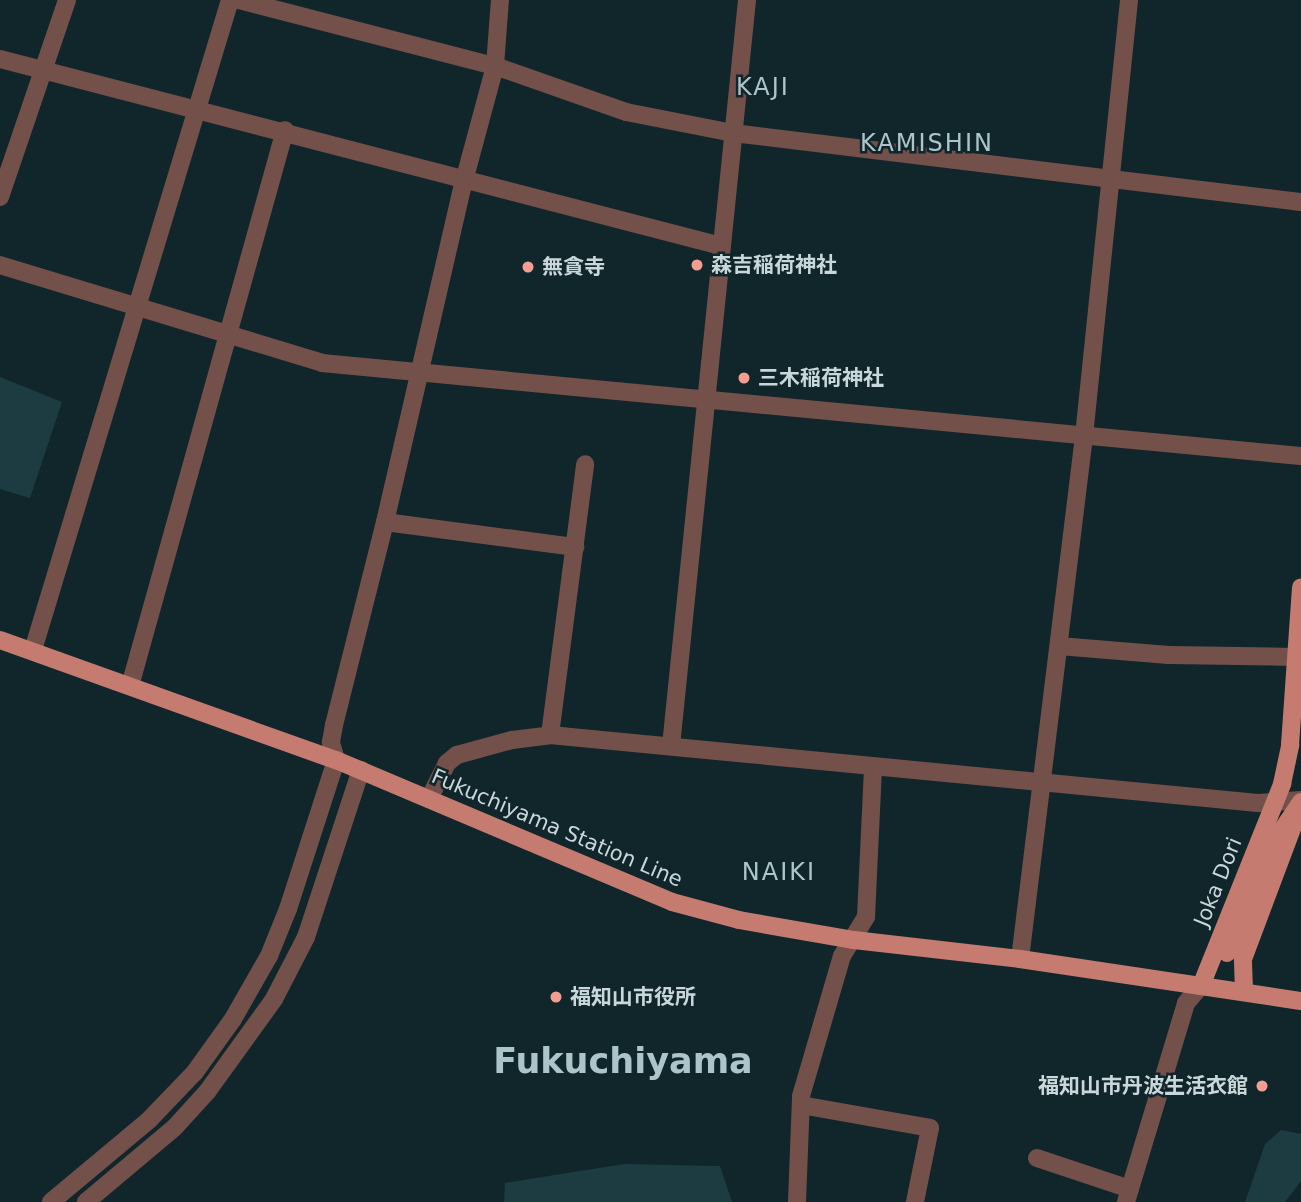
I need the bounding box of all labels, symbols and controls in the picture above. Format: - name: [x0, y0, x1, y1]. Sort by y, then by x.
- district label: KAJI: [737, 74, 789, 102]
- district label: KAMISHIN: [861, 130, 993, 158]
- place label: 森吉稲荷神社: [711, 252, 837, 278]
- place label: 無貪寺: [542, 254, 605, 280]
- marker: 森吉稲荷神社: [689, 257, 705, 273]
- marker: 無貪寺: [520, 259, 536, 275]
- place label: 三木稲荷神社: [758, 365, 884, 391]
- marker: 三木稲荷神社: [736, 370, 752, 386]
- street label: Fukuchiyama Station Line: [428, 764, 686, 892]
- street label: Joka Dori: [1189, 834, 1247, 930]
- district label: NAIKI: [742, 859, 816, 887]
- place label: 福知山市役所: [570, 984, 696, 1010]
- marker: 福知山市役所: [548, 989, 564, 1005]
- district label: Fukuchiyama: [493, 1040, 753, 1082]
- place label: 福知山市丹波生活衣館: [1038, 1073, 1248, 1099]
- marker: 福知山市丹波生活衣館: [1254, 1078, 1270, 1094]

